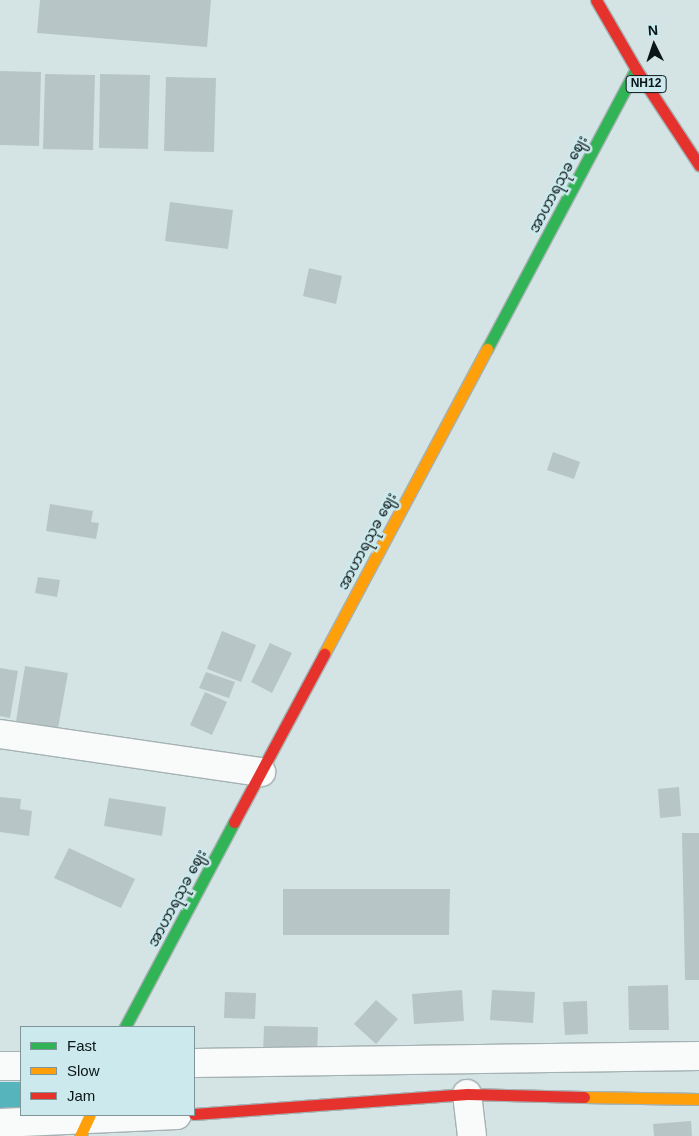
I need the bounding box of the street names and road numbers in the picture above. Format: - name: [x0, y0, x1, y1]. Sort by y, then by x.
- road number: NH12: [625, 74, 667, 94]
- street label: အာဟာရသုခ ဈေး: [525, 132, 591, 236]
- street label: အာဟာရသုခ ဈေး: [334, 489, 400, 593]
- street label: အာဟာရသုခ ဈေး: [144, 846, 210, 950]

